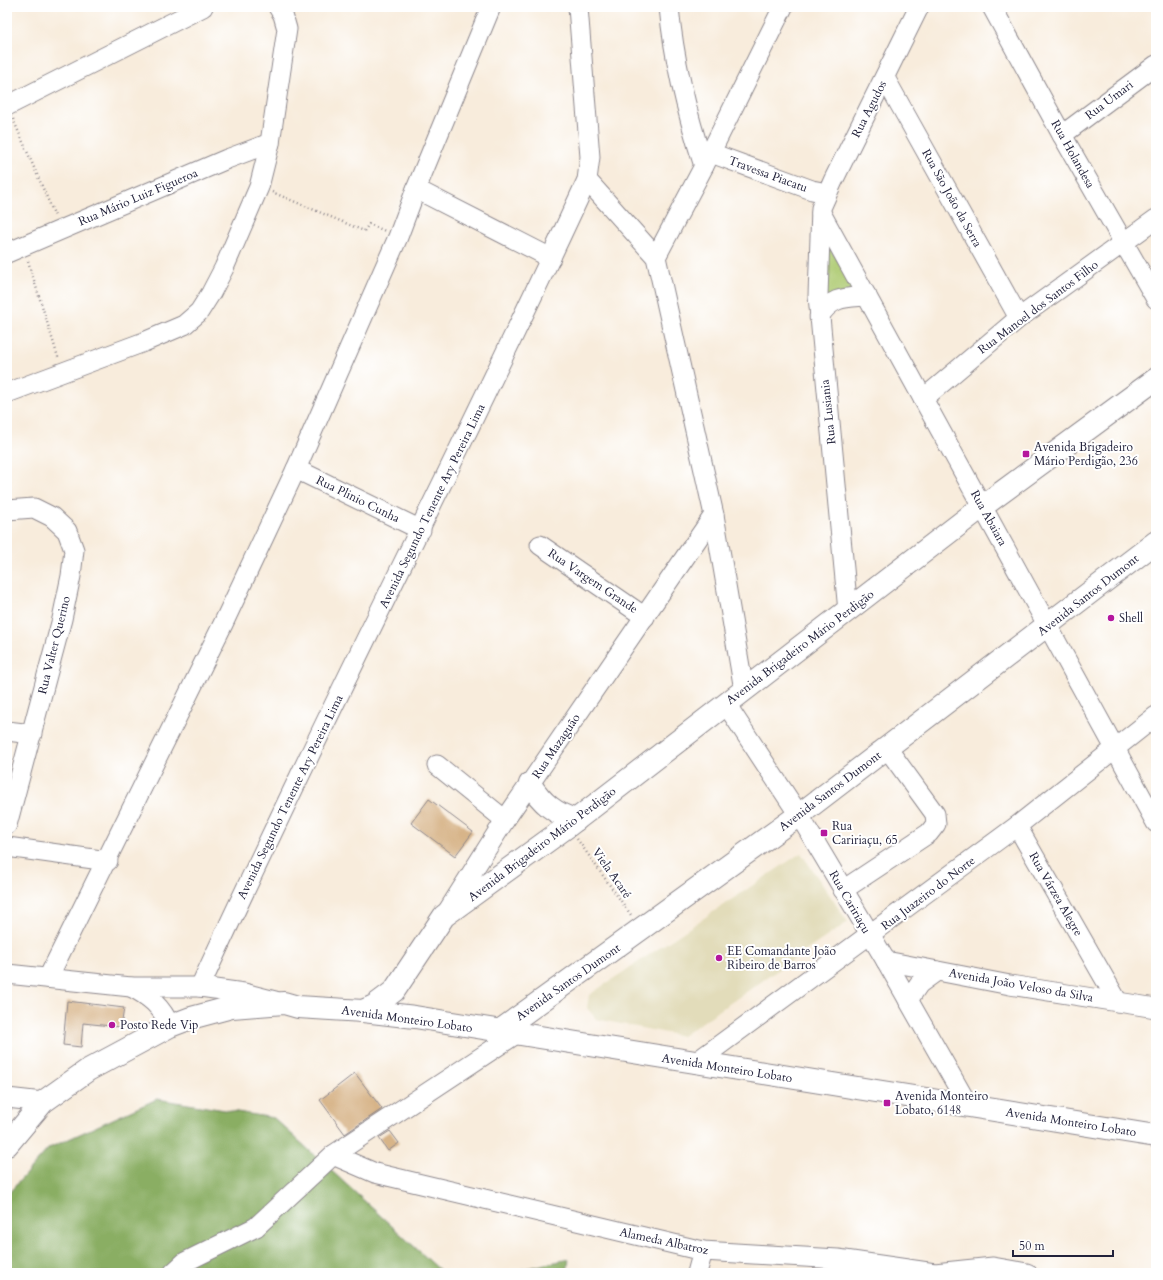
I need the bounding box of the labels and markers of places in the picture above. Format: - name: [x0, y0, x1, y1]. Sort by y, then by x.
- place label: Avenida Brigadeiro Mário Perdigão, 236: [1034, 439, 1138, 469]
- marker: Avenida Brigadeiro Mário Perdigão, 236: [1021, 449, 1031, 459]
- place label: Shell: [1119, 610, 1143, 626]
- marker: Shell: [1106, 613, 1116, 623]
- place label: Rua Caririaçu, 65: [832, 818, 898, 848]
- marker: Rua Caririaçu, 65: [819, 828, 829, 838]
- place label: EE Comandante João Ribeiro de Barros: [727, 943, 836, 973]
- marker: EE Comandante João Ribeiro de Barros: [714, 953, 724, 963]
- place label: Posto Rede Vip: [120, 1017, 199, 1033]
- marker: Posto Rede Vip: [107, 1020, 117, 1030]
- place label: Avenida Monteiro Lobato, 6148: [895, 1088, 989, 1118]
- marker: Avenida Monteiro Lobato, 6148: [882, 1098, 892, 1108]

